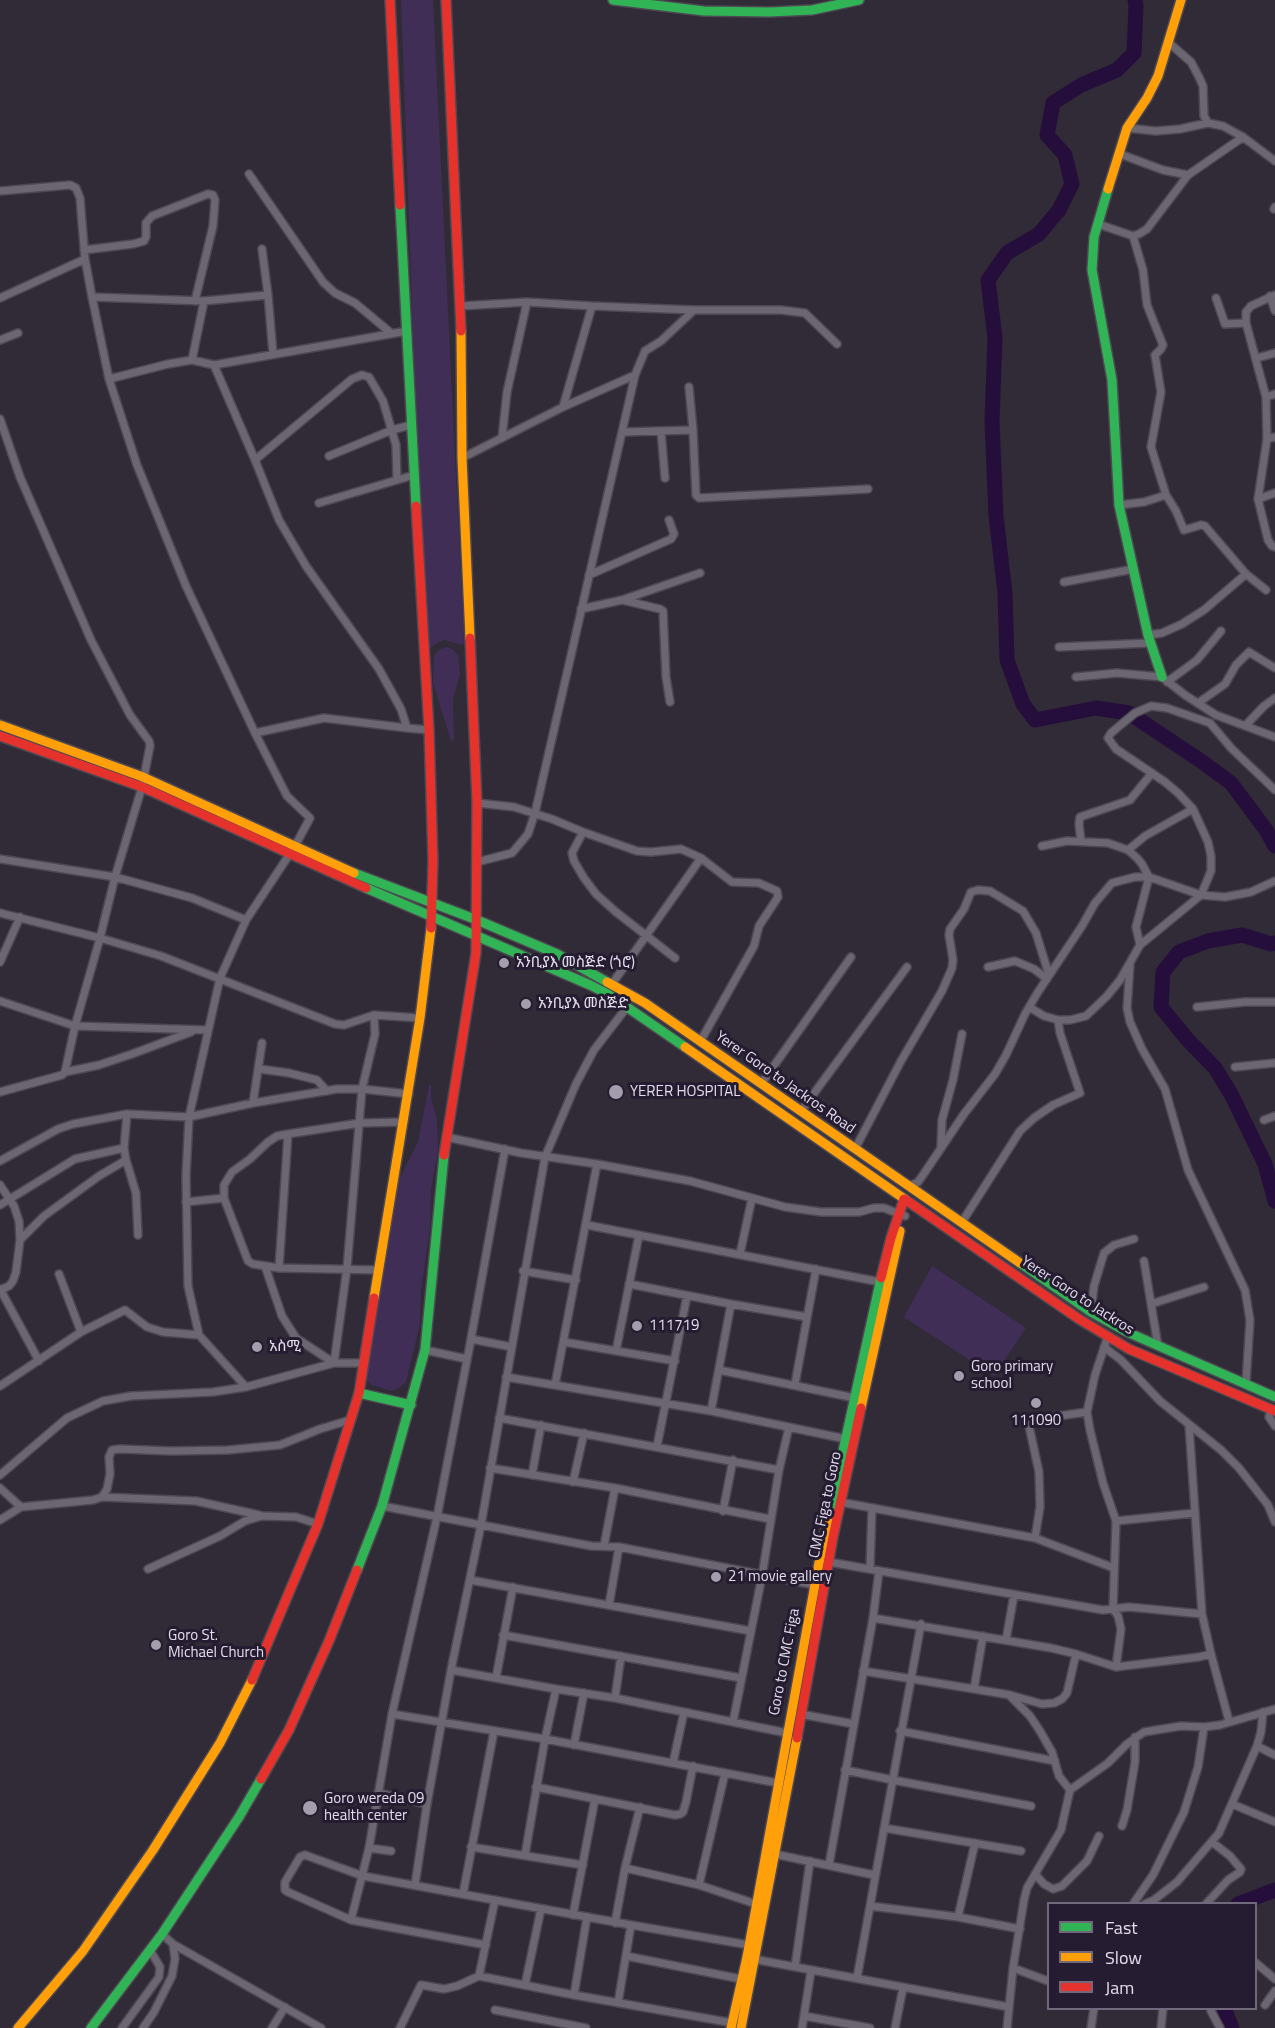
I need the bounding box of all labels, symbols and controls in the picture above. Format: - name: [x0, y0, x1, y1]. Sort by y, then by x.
- place label: አንቢያእ መስጅድ (ጎሮ): [516, 954, 635, 972]
- marker: አንቢያእ መስጅድ (ጎሮ): [497, 956, 511, 970]
- place label: አንቢያእ መስጅድ: [538, 995, 628, 1013]
- marker: አንቢያእ መስጅድ: [519, 997, 533, 1011]
- street label: Yerer Goro to Jackros Road: [711, 1028, 859, 1138]
- marker: YERER HOSPITAL: [607, 1083, 625, 1101]
- place label: YERER HOSPITAL: [630, 1083, 740, 1101]
- street label: Yerer Goro to Jackros: [1017, 1253, 1137, 1339]
- place label: 111719: [649, 1317, 699, 1335]
- marker: 111719: [630, 1319, 644, 1333]
- place label: አስሚ: [269, 1338, 301, 1356]
- marker: አስሚ: [250, 1340, 264, 1354]
- place label: Goro primary school: [971, 1358, 1053, 1393]
- marker: Goro primary school: [952, 1369, 966, 1383]
- marker: 111090: [1029, 1396, 1043, 1410]
- place label: 111090: [1011, 1412, 1061, 1430]
- street label: CMC Figa to Goro: [806, 1450, 846, 1560]
- place label: 21 movie gallery: [728, 1568, 832, 1586]
- marker: 21 movie gallery: [709, 1570, 723, 1584]
- street label: Goro to CMC Figa: [766, 1607, 804, 1717]
- place label: Goro St. Michael Church: [168, 1627, 264, 1662]
- marker: Goro St. Michael Church: [149, 1638, 163, 1652]
- place label: Goro wereda 09 health center: [324, 1790, 425, 1825]
- marker: Goro wereda 09 health center: [301, 1799, 319, 1817]
- legend: [1047, 1902, 1257, 2010]
- text: Fast: [1105, 1914, 1138, 1941]
- text: Slow: [1105, 1944, 1142, 1971]
- text: Jam: [1105, 1974, 1134, 2001]

